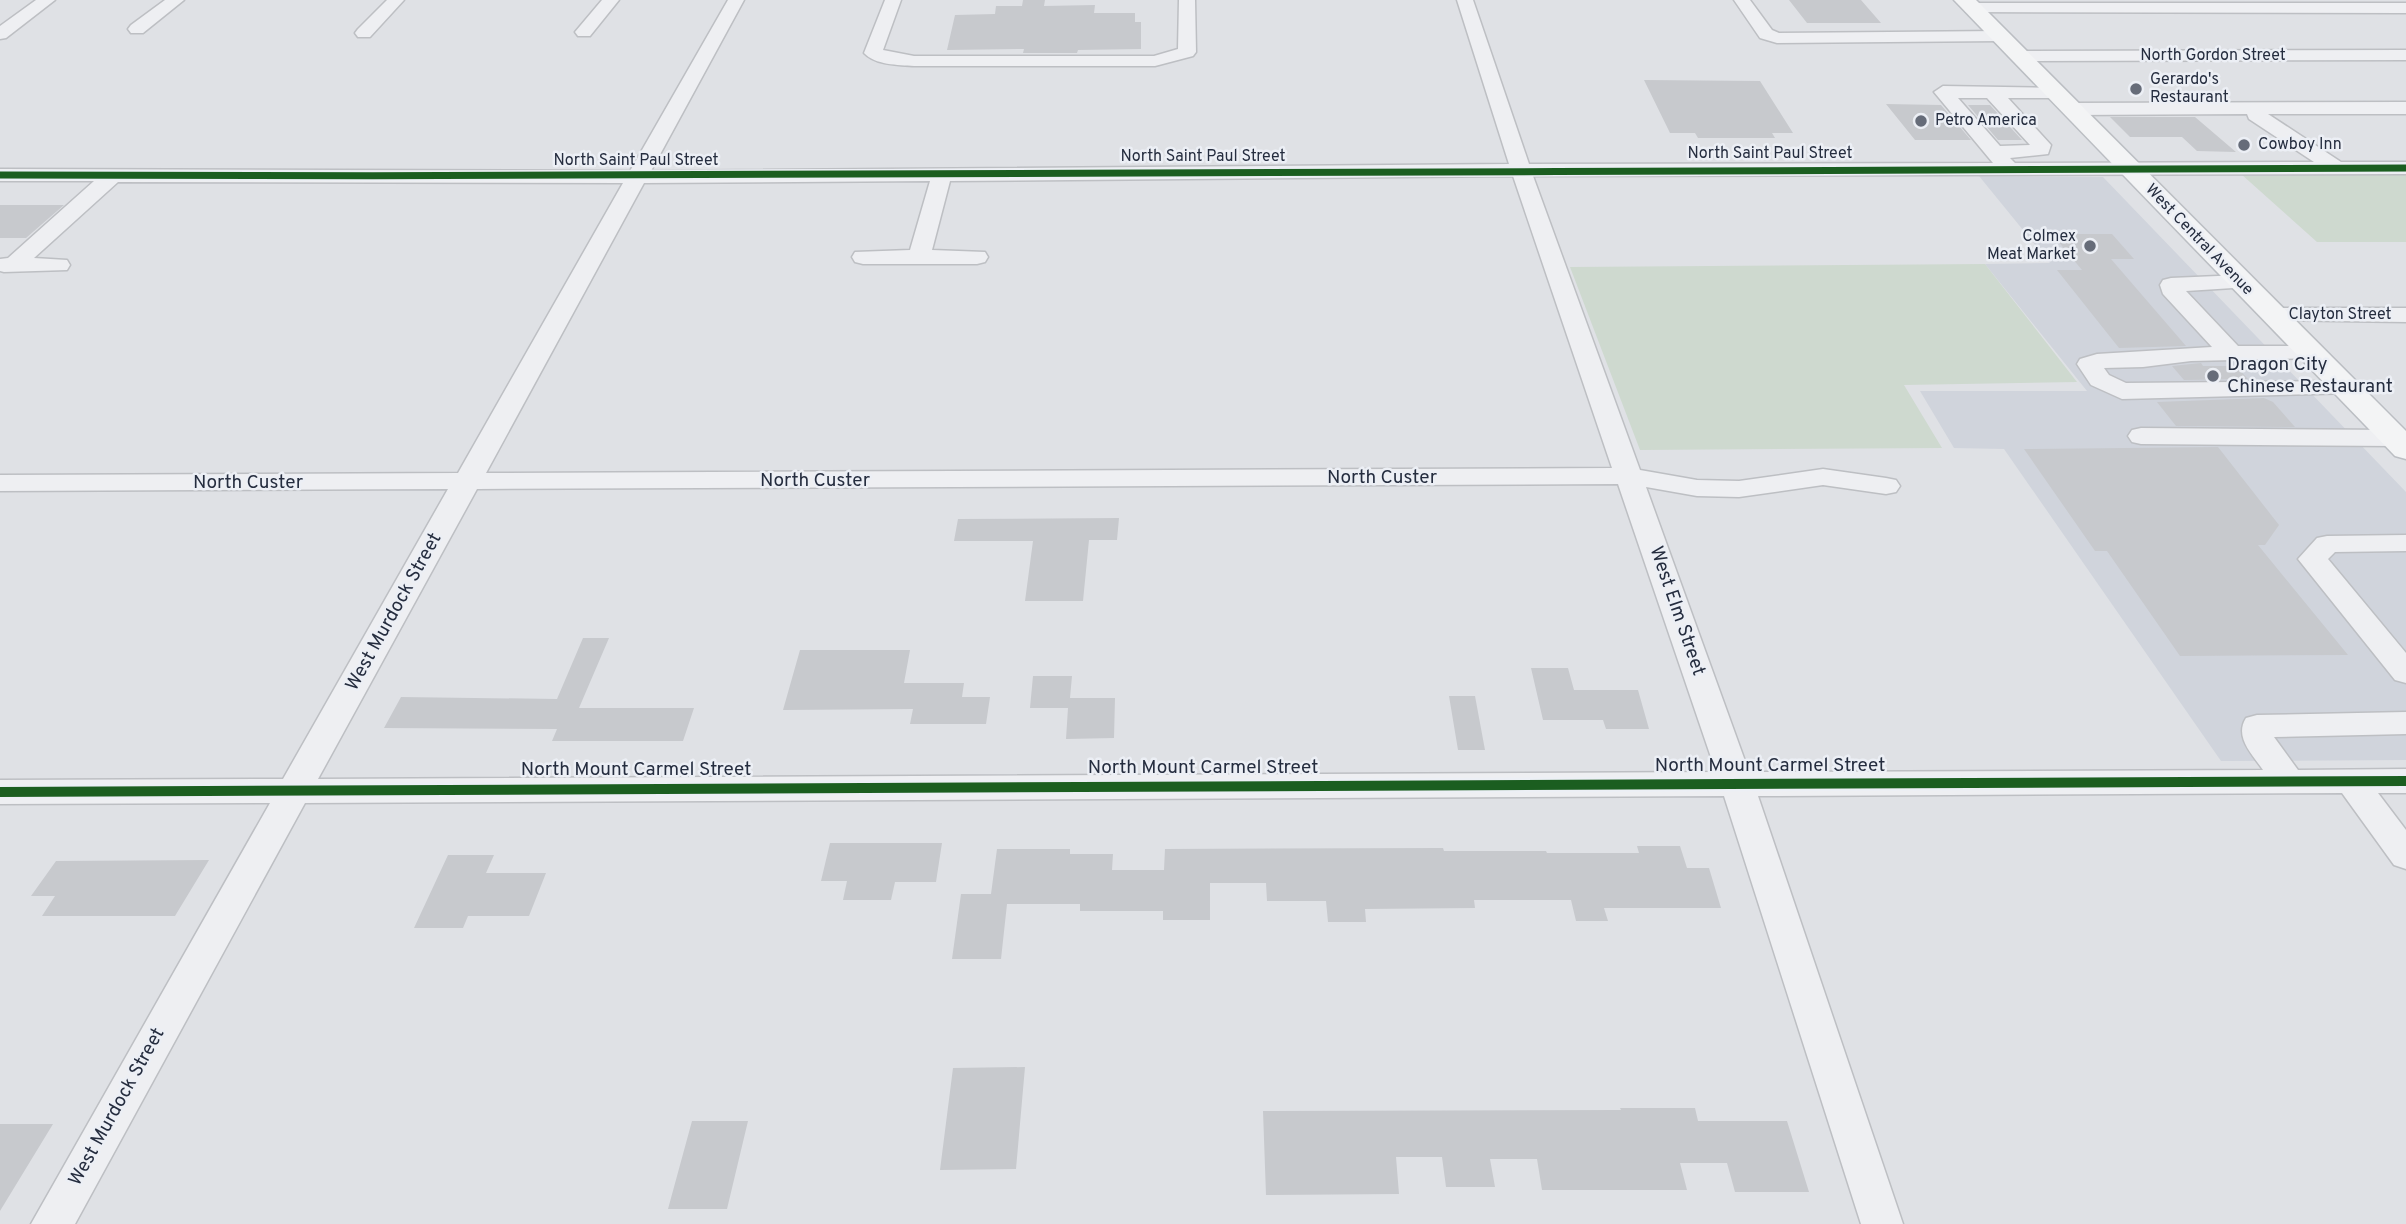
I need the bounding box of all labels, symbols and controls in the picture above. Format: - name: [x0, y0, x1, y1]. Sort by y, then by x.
- street label: North Gordon Street: [2140, 46, 2286, 66]
- place label: Gerardo's Restaurant: [2150, 70, 2229, 108]
- marker: Gerardo's Restaurant: [2128, 81, 2144, 97]
- place label: Petro America: [1935, 111, 2037, 131]
- marker: Petro America: [1913, 113, 1929, 129]
- place label: Cowboy Inn: [2258, 135, 2342, 155]
- marker: Cowboy Inn: [2236, 137, 2252, 153]
- street label: North Saint Paul Street: [1688, 144, 1853, 164]
- street label: North Saint Paul Street: [1121, 147, 1286, 167]
- street label: North Saint Paul Street: [554, 151, 719, 171]
- street label: West Central Avenue: [2141, 180, 2257, 300]
- place label: Colmex Meat Market: [1987, 227, 2076, 265]
- marker: Colmex Meat Market: [2082, 238, 2098, 254]
- street label: Clayton Street: [2288, 305, 2392, 325]
- place label: Dragon City Chinese Restaurant: [2227, 353, 2393, 399]
- marker: Dragon City Chinese Restaurant: [2205, 368, 2221, 384]
- street label: North Custer: [1327, 466, 1438, 490]
- street label: North Custer: [760, 469, 871, 493]
- street label: North Custer: [193, 471, 304, 495]
- street label: West Murdock Street: [341, 529, 447, 695]
- street label: West Elm Street: [1644, 543, 1710, 679]
- street label: North Mount Carmel Street: [1655, 754, 1885, 778]
- street label: North Mount Carmel Street: [1088, 756, 1318, 780]
- street label: North Mount Carmel Street: [521, 758, 751, 782]
- street label: West Murdock Street: [64, 1024, 170, 1190]

